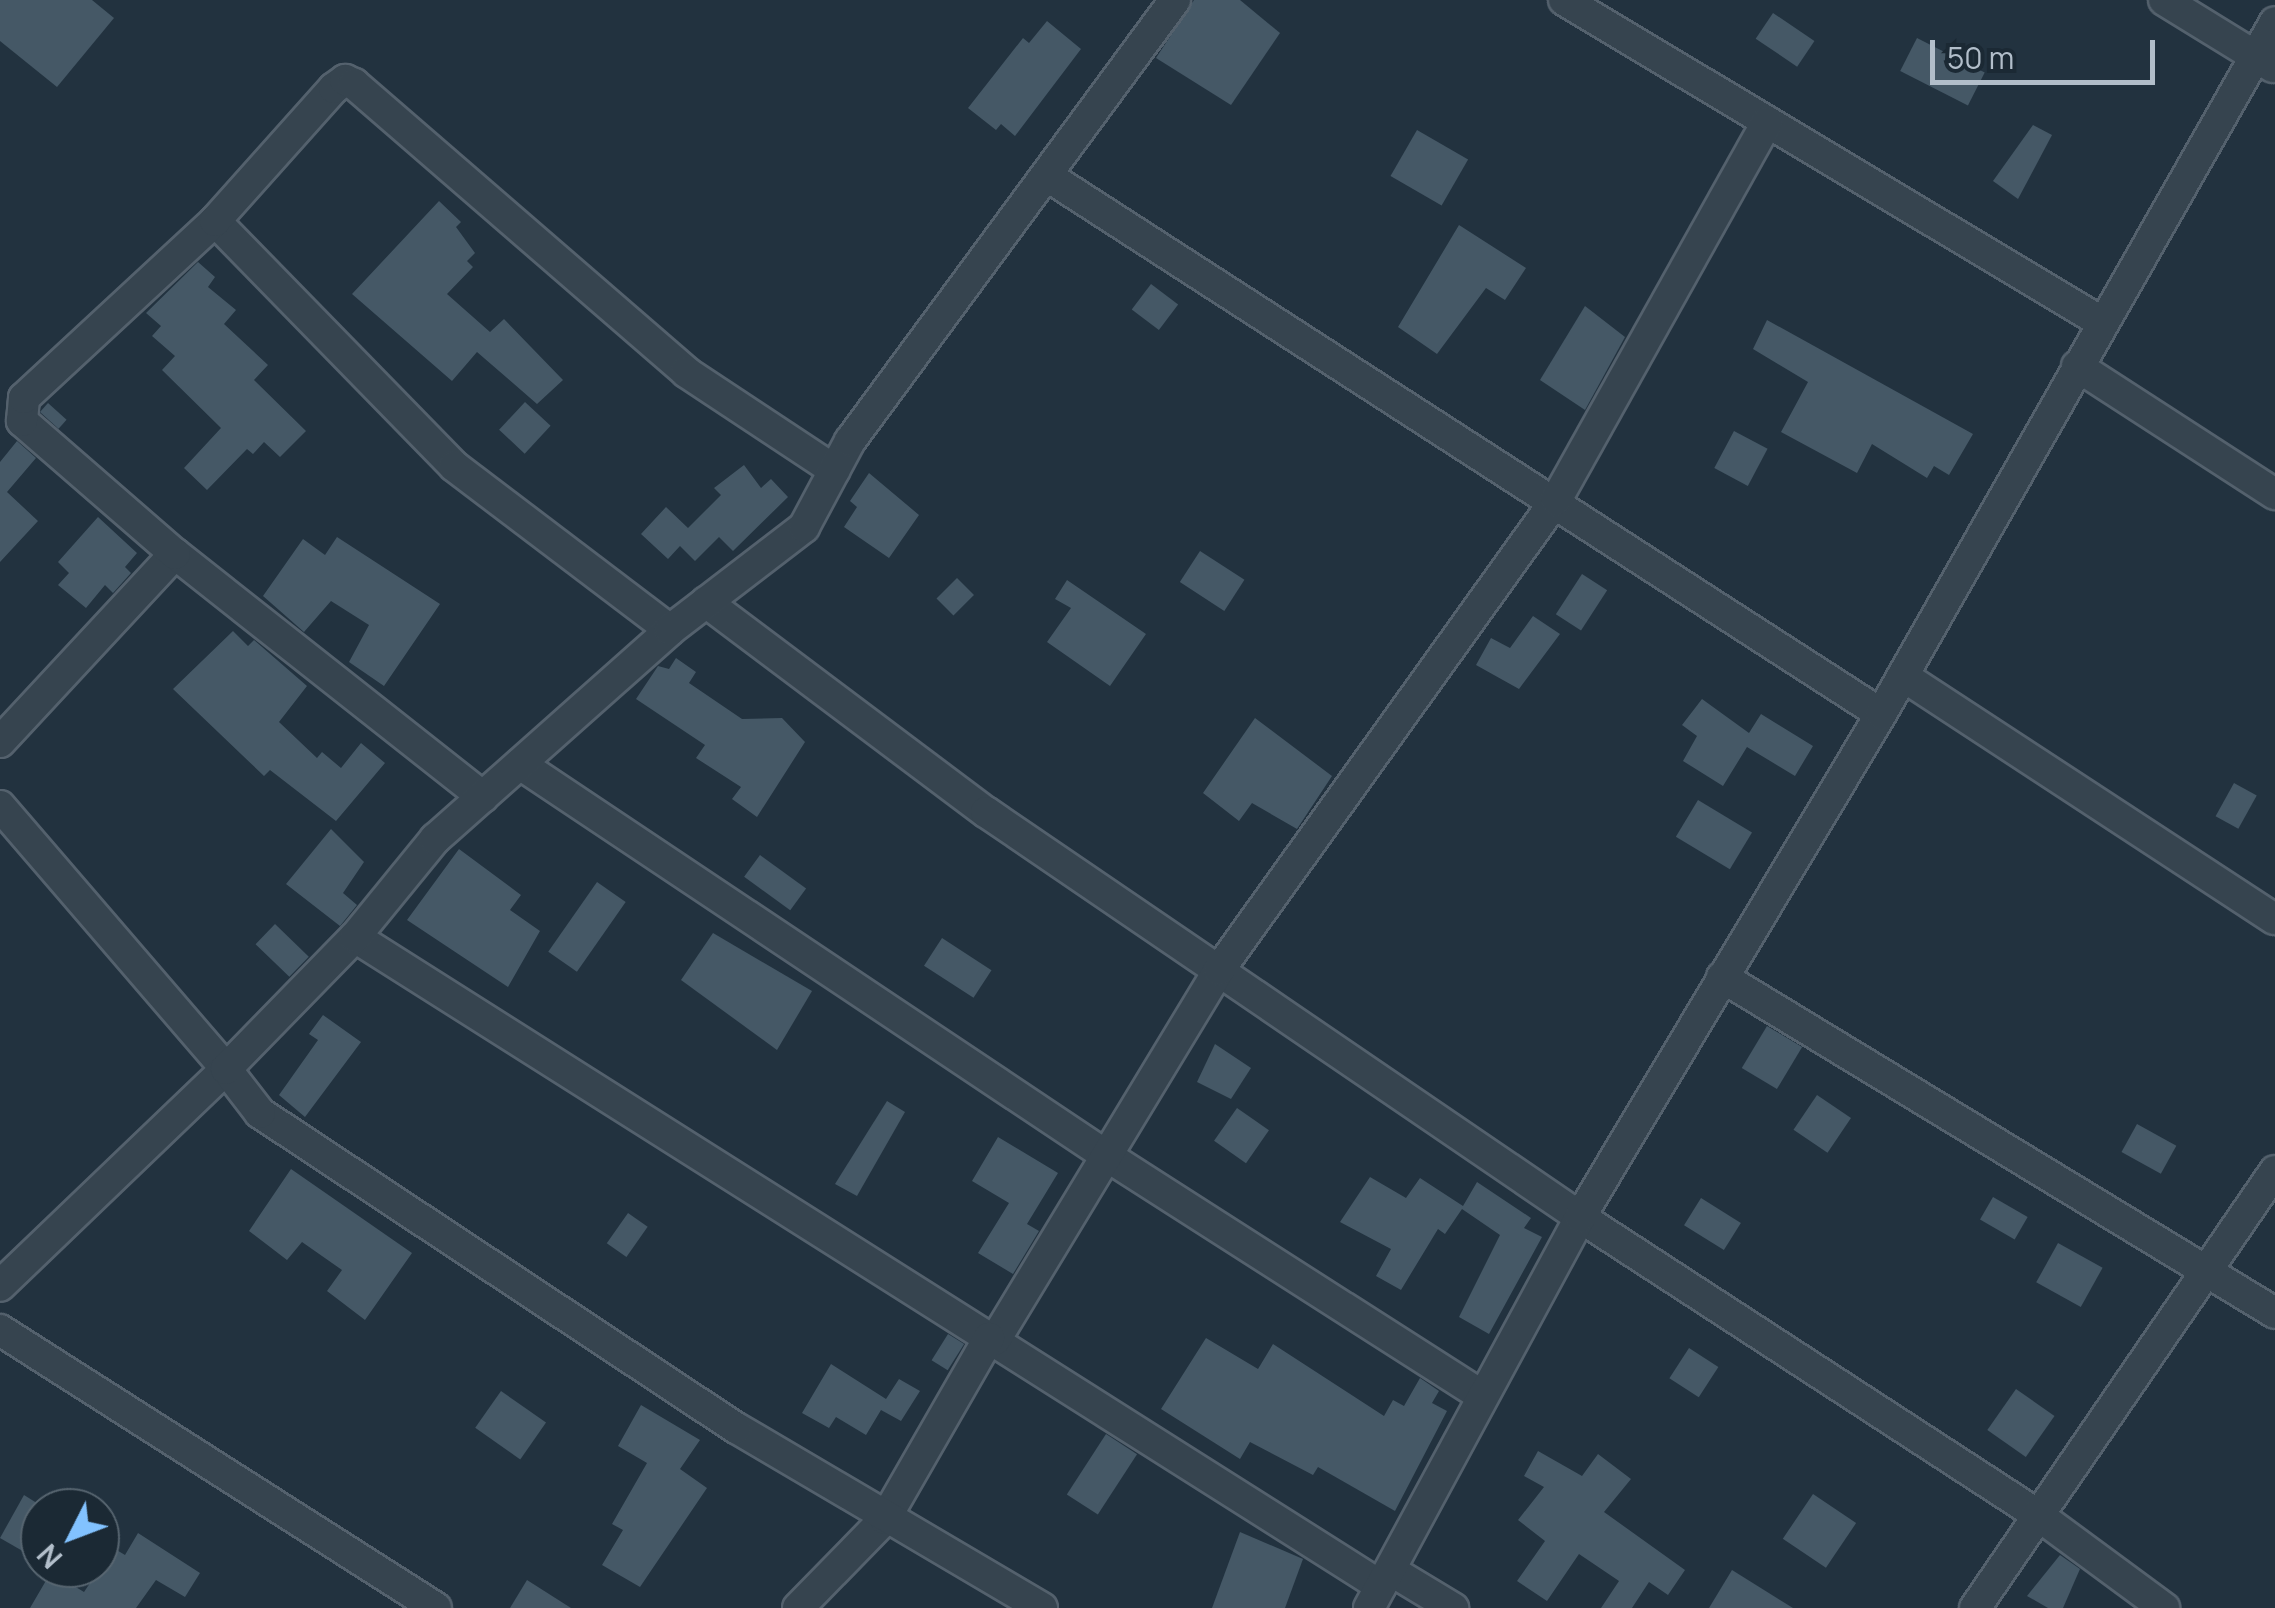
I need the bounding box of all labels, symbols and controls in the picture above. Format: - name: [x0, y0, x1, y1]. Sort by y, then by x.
- scale bar: [1935, 20, 2160, 82]
- text: 50 m: [1947, 37, 2014, 78]
- north arrow: [20, 1488, 120, 1588]
- text: N: [28, 1537, 70, 1577]

